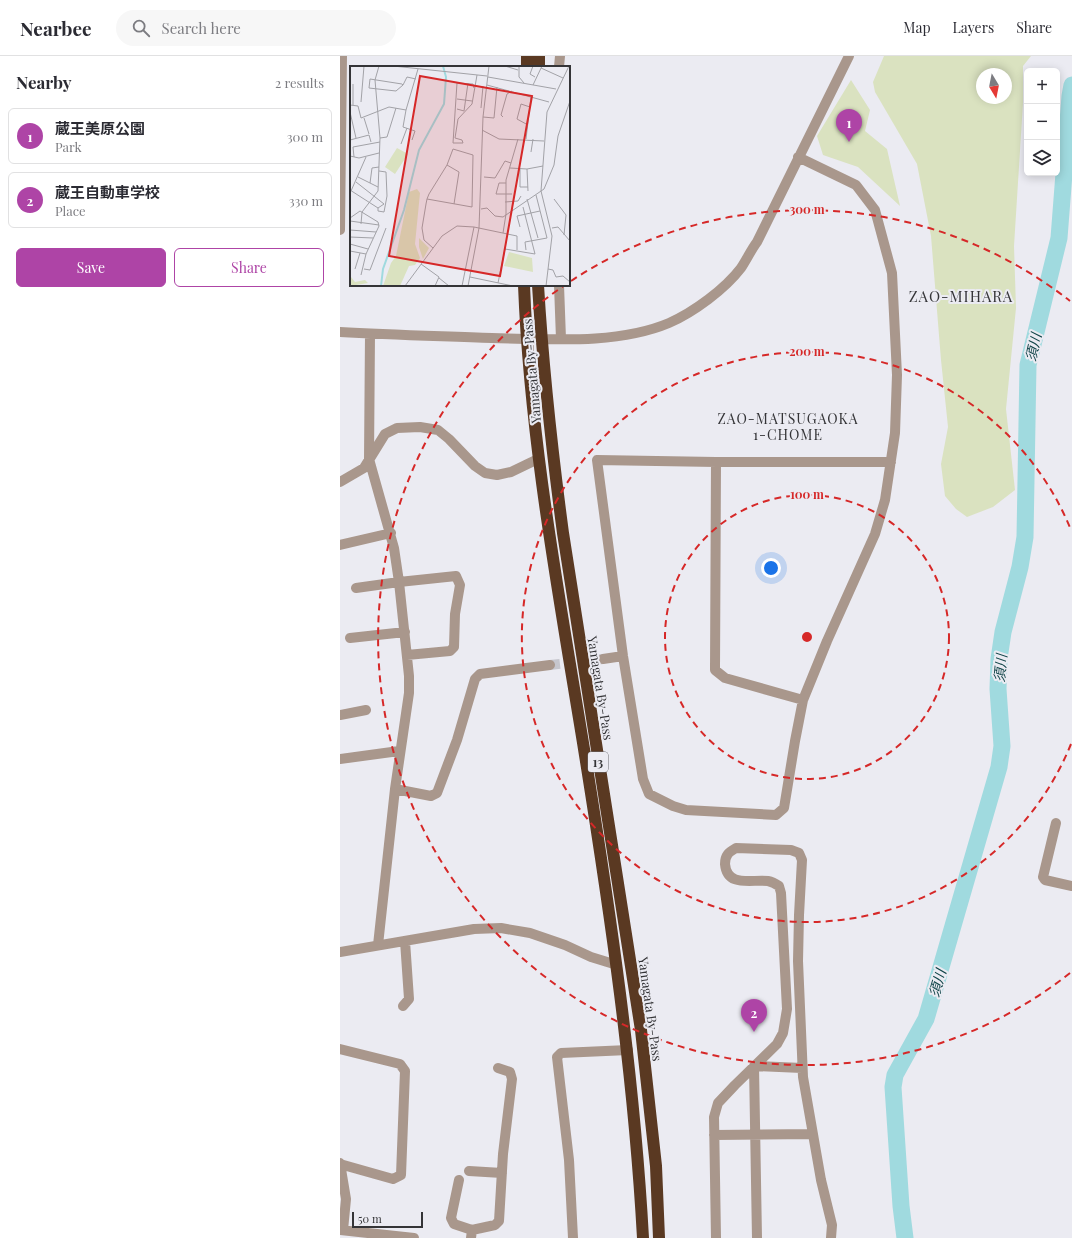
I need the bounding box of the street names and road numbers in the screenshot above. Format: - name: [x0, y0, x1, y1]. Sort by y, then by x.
- street label: Yamagata By-Pass: [518, 318, 544, 425]
- street label: Yamagata By-Pass: [584, 634, 618, 741]
- road number: 13: [588, 752, 608, 772]
- street label: Yamagata By-Pass: [635, 955, 667, 1062]

